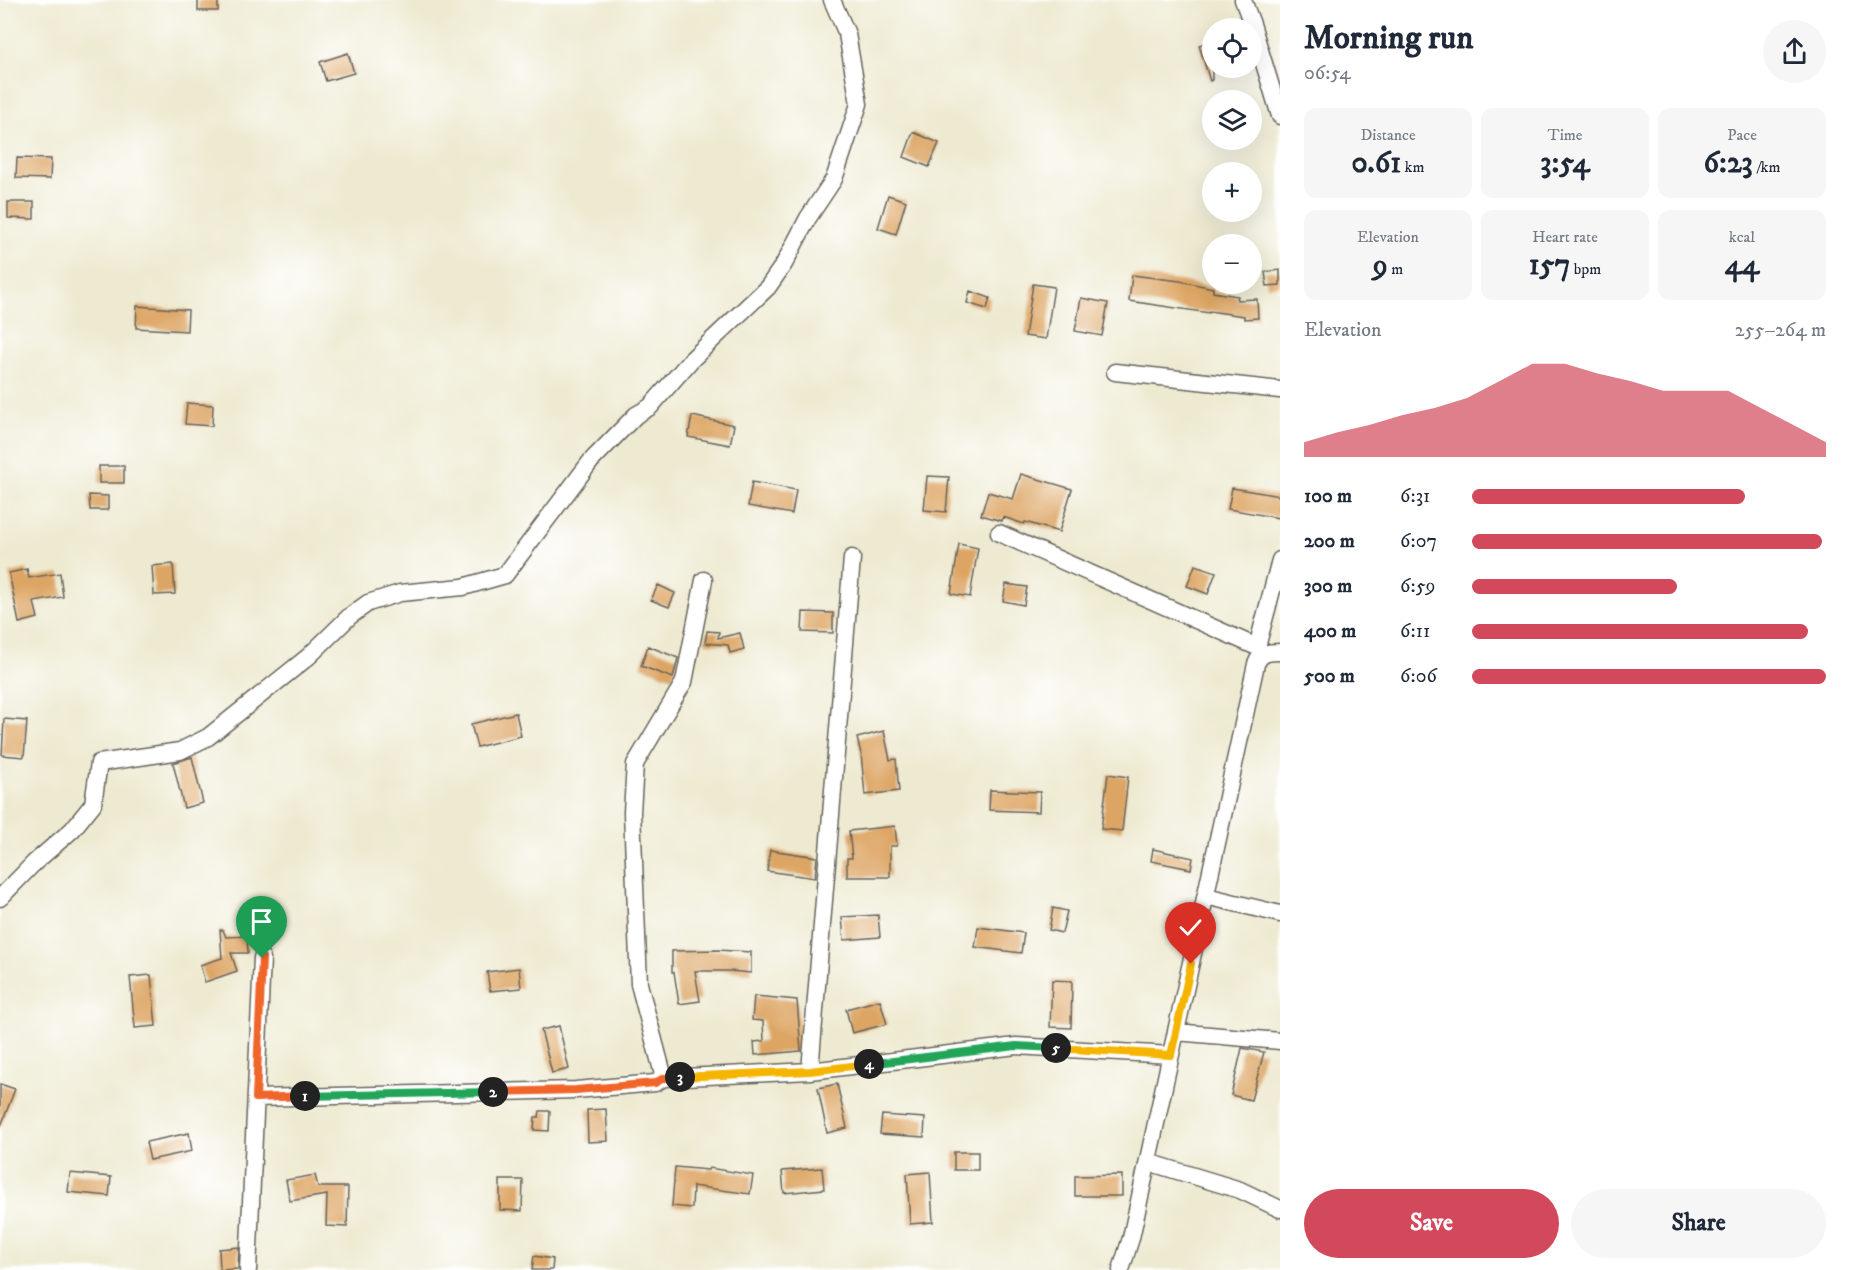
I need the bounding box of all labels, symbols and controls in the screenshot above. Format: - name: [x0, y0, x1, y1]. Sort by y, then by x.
- map controls: [1202, 18, 1262, 294]
- button: locate: [1202, 18, 1262, 78]
- text: Morning run: [1304, 18, 1473, 59]
- button: share: [1763, 20, 1826, 83]
- text: 06:54: [1304, 61, 1351, 86]
- button: layers: [1202, 90, 1262, 150]
- text: Distance: [1360, 125, 1416, 145]
- text: Time: [1548, 125, 1582, 145]
- text: Pace: [1727, 125, 1757, 145]
- text: 0.61: [1351, 145, 1401, 182]
- text: 3:54: [1540, 145, 1590, 182]
- text: 6:23: [1703, 145, 1753, 182]
- text: km: [1401, 157, 1425, 177]
- text: /km: [1753, 157, 1781, 177]
- button: +: [1202, 162, 1262, 222]
- text: Elevation: [1357, 227, 1419, 247]
- text: Heart rate: [1532, 227, 1598, 247]
- text: kcal: [1729, 227, 1755, 247]
- button: −: [1202, 234, 1262, 294]
- text: 9: [1373, 247, 1388, 284]
- text: 157: [1529, 247, 1570, 284]
- text: 44: [1725, 247, 1759, 284]
- text: m: [1388, 259, 1403, 279]
- text: bpm: [1570, 259, 1601, 279]
- text: Elevation: [1304, 318, 1381, 343]
- text: 255–264 m: [1735, 318, 1826, 343]
- text: 100 m: [1304, 484, 1352, 509]
- text: 6:31: [1400, 484, 1430, 509]
- text: 200 m: [1304, 529, 1355, 554]
- text: 6:07: [1400, 529, 1437, 554]
- text: 300 m: [1304, 574, 1352, 599]
- text: 6:59: [1400, 574, 1436, 599]
- text: 400 m: [1304, 619, 1356, 644]
- text: 6:11: [1400, 619, 1430, 644]
- text: 500 m: [1304, 664, 1355, 689]
- text: 6:06: [1400, 664, 1437, 689]
- pin: [236, 896, 287, 958]
- pin: [1165, 902, 1216, 964]
- icon: arrive: [245, 905, 278, 938]
- icon: check: [1174, 911, 1207, 944]
- pin: 5: [1041, 1033, 1071, 1063]
- text: 5: [1052, 1038, 1060, 1058]
- pin: 4: [854, 1049, 884, 1079]
- text: 4: [864, 1054, 874, 1074]
- pin: 3: [665, 1062, 695, 1092]
- text: 3: [677, 1067, 683, 1087]
- pin: 2: [478, 1077, 508, 1107]
- pin: 1: [290, 1081, 320, 1111]
- text: 2: [489, 1082, 497, 1102]
- text: 1: [302, 1086, 308, 1106]
- button: Save: [1304, 1189, 1559, 1258]
- button: Share: [1571, 1189, 1826, 1258]

